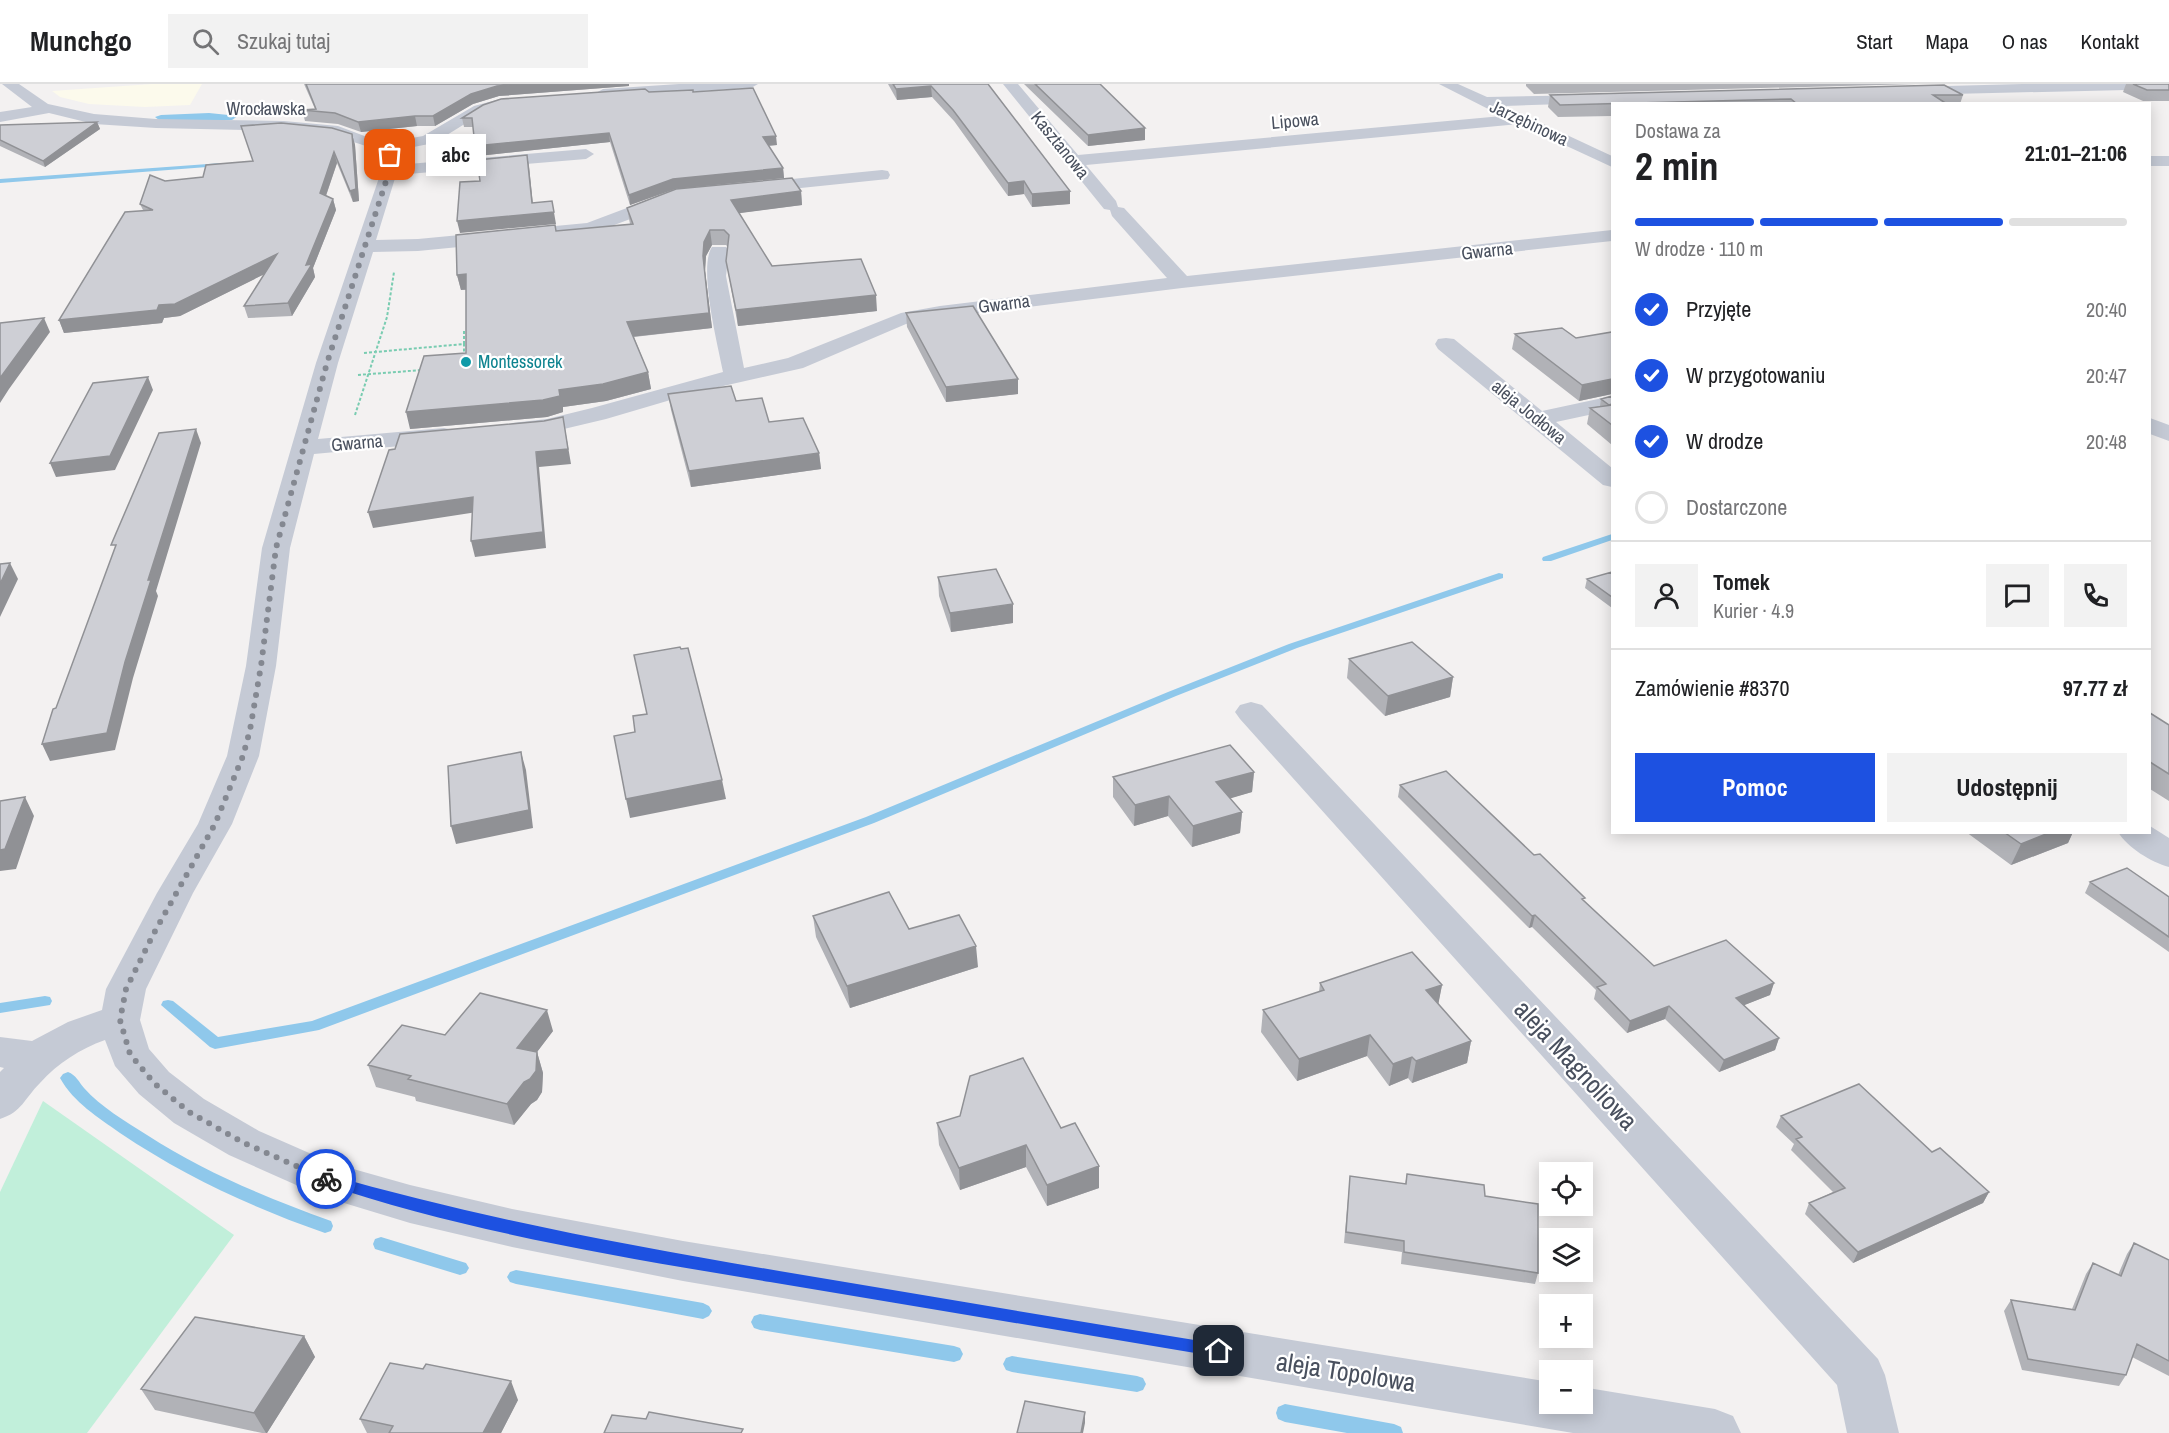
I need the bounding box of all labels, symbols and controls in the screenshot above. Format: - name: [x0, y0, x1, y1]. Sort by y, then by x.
- search box: [168, 14, 588, 68]
- text: Munchgo: [30, 22, 132, 60]
- icon: search: [189, 25, 222, 58]
- text: Szukaj tutaj: [237, 26, 330, 56]
- text: Start: [1856, 27, 1893, 56]
- text: Mapa: [1926, 27, 1969, 56]
- text: O nas: [2002, 27, 2048, 56]
- text: Kontakt: [2081, 27, 2139, 56]
- street label: Jarzębinowa: [1486, 94, 1572, 152]
- street label: Wrocławska: [226, 96, 306, 121]
- street label: Kasztanowa: [1025, 106, 1095, 184]
- street label: Lipowa: [1270, 106, 1320, 135]
- text: Dostawa za: [1635, 117, 1721, 144]
- pin: [364, 129, 415, 180]
- callout: abc: [426, 134, 486, 176]
- icon: bag: [373, 138, 406, 171]
- text: 21:01–21:06: [2025, 138, 2127, 168]
- text: 2 min: [1635, 140, 1719, 192]
- text: abc: [442, 141, 470, 168]
- street label: Gwarna: [1460, 235, 1514, 266]
- text: W drodze · 110 m: [1635, 235, 1763, 262]
- street label: Gwarna: [977, 288, 1031, 319]
- icon: check: [1635, 293, 1668, 326]
- text: Przyjęte: [1686, 294, 1751, 324]
- text: 20:40: [2086, 296, 2127, 323]
- place label: Montessorek: [478, 349, 563, 374]
- marker: Montessorek: [459, 355, 473, 369]
- icon: check: [1635, 359, 1668, 392]
- text: W przygotowaniu: [1686, 360, 1825, 390]
- text: 20:47: [2086, 362, 2127, 389]
- street label: aleja Jodłowa: [1487, 374, 1572, 449]
- icon: check: [1635, 425, 1668, 458]
- text: W drodze: [1686, 426, 1763, 456]
- street label: Gwarna: [330, 428, 384, 457]
- text: 20:48: [2086, 428, 2127, 455]
- text: Dostarczone: [1686, 492, 1787, 522]
- button: person: [1635, 564, 1698, 627]
- button: chat: [1986, 564, 2049, 627]
- button: phone: [2064, 564, 2127, 627]
- text: Tomek: [1713, 567, 1770, 597]
- text: Kurier · 4.9: [1713, 597, 1794, 624]
- text: Zamówienie #8370: [1635, 673, 1789, 703]
- text: 97.77 zł: [2063, 673, 2127, 703]
- button: Pomoc: [1635, 753, 1875, 822]
- button: Udostępnij: [1887, 753, 2127, 822]
- street label: aleja Magnoliowa: [1507, 992, 1646, 1137]
- courier: [296, 1149, 356, 1209]
- map controls: [1539, 1162, 1593, 1414]
- button: locate: [1539, 1162, 1593, 1216]
- icon: bike: [310, 1163, 343, 1196]
- button: layers: [1539, 1228, 1593, 1282]
- button: +: [1539, 1294, 1593, 1348]
- pin: [1193, 1325, 1244, 1376]
- icon: home: [1202, 1334, 1235, 1367]
- street label: aleja Topolowa: [1274, 1343, 1418, 1400]
- button: −: [1539, 1360, 1593, 1414]

